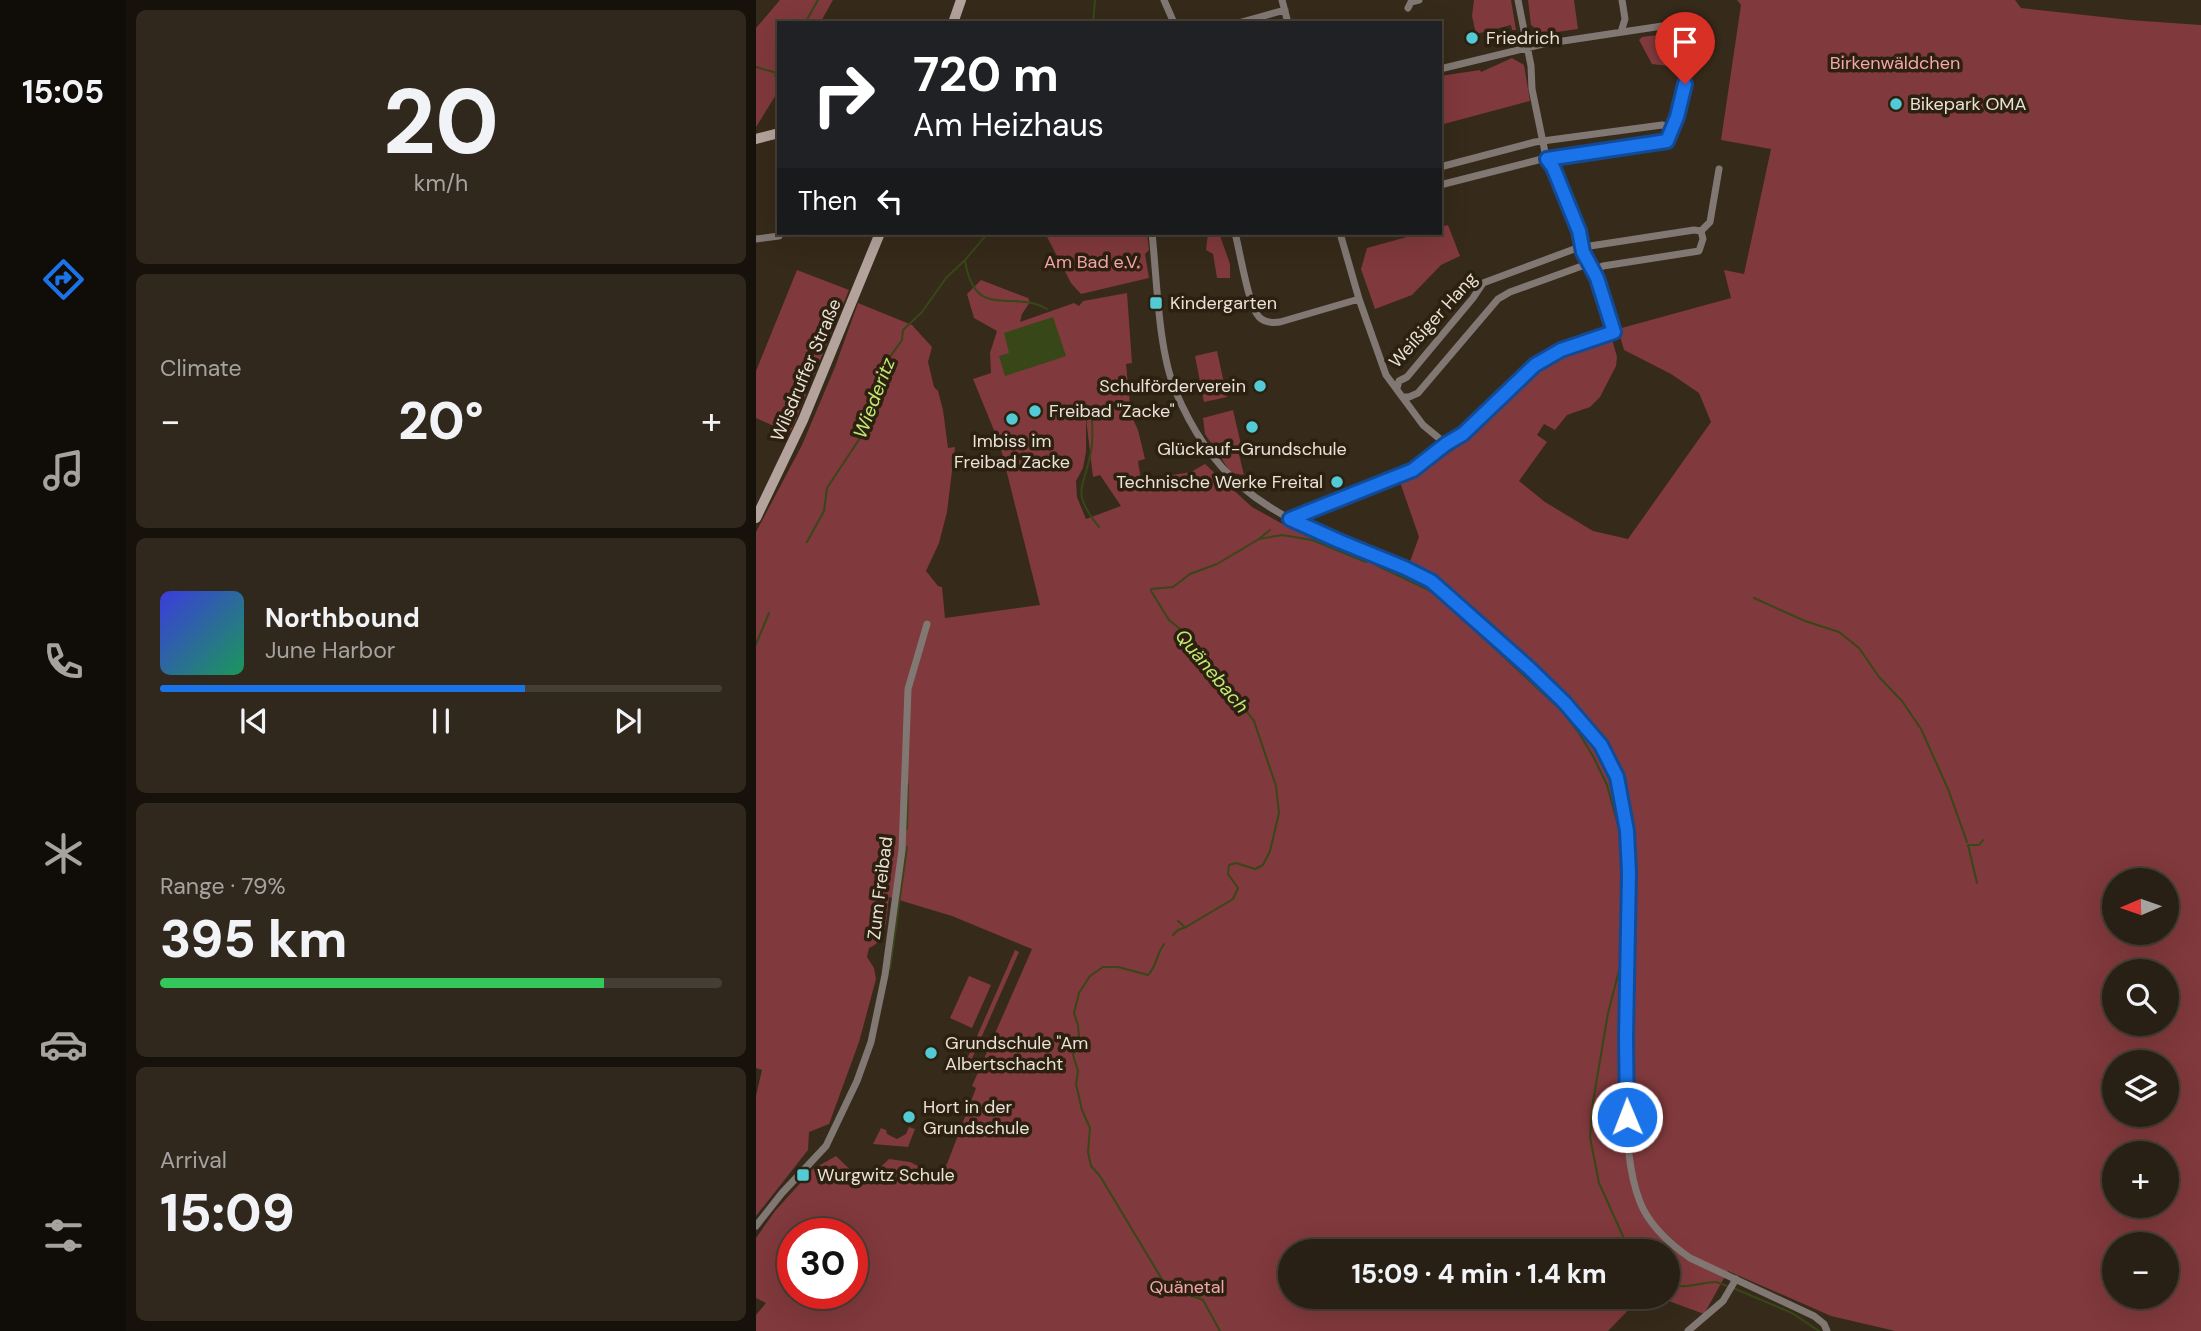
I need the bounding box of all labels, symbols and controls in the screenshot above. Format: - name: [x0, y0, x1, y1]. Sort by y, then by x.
- pin: [1655, 12.0, 1715, 84]
- icon: arrive: [1666, 23, 1704, 61]
- place label: Friedrich: [1486, 26, 1560, 50]
- marker: Friedrich: [1464, 30, 1480, 46]
- text: 720 m: [913, 42, 1059, 106]
- icon: right: [798, 49, 889, 140]
- park label: Birkenwäldchen: [1830, 51, 1960, 75]
- text: 20: [383, 63, 499, 181]
- text: 15:05: [22, 71, 104, 113]
- place label: Bikepark OMA: [1910, 92, 2026, 116]
- marker: Bikepark OMA: [1888, 96, 1904, 112]
- text: Am Heizhaus: [913, 104, 1104, 146]
- text: km/h: [414, 168, 468, 198]
- icon: left: [871, 182, 909, 220]
- text: Then: [798, 184, 857, 218]
- park label: Am Bad e.V.: [1044, 250, 1140, 274]
- icon: directions: [39, 255, 88, 304]
- street label: Weißiger Hang: [1384, 267, 1482, 373]
- place label: Kindergarten: [1170, 291, 1277, 315]
- street label: Wilsdruffer Straße: [765, 295, 847, 445]
- marker: Kindergarten: [1148, 295, 1164, 311]
- text: Climate: [160, 353, 242, 383]
- water label: Wiederitz: [847, 354, 901, 442]
- place label: Schulförderverein: [1099, 374, 1246, 398]
- marker: Schulförderverein: [1252, 378, 1268, 394]
- text: 20°: [398, 387, 484, 455]
- text: −: [160, 396, 181, 446]
- text: +: [701, 396, 722, 446]
- place label: Freibad "Zacke": [1049, 399, 1175, 423]
- marker: Freibad "Zacke": [1027, 403, 1043, 419]
- marker: Imbiss im Freibad Zacke: [1004, 411, 1020, 427]
- marker: Glückauf-Grundschule: [1244, 419, 1260, 435]
- place label: Imbiss im Freibad Zacke: [954, 429, 1070, 474]
- place label: Glückauf-Grundschule: [1157, 437, 1347, 461]
- icon: music: [39, 446, 88, 495]
- place label: Technische Werke Freital: [1116, 470, 1323, 494]
- marker: Technische Werke Freital: [1329, 474, 1345, 490]
- text: Northbound: [265, 601, 420, 635]
- water label: Quänebach: [1170, 624, 1254, 718]
- text: June Harbor: [265, 635, 395, 665]
- icon: phone: [39, 637, 88, 686]
- icon: previous: [235, 702, 273, 740]
- icon: pause: [422, 702, 460, 740]
- icon: next: [609, 702, 647, 740]
- icon: climate: [39, 829, 88, 878]
- street label: Zum Freibad: [862, 835, 898, 941]
- north arrow: [2102, 868, 2179, 945]
- map controls: [2102, 868, 2179, 1309]
- text: Range · 79%: [160, 871, 286, 901]
- text: 395 km: [160, 905, 347, 973]
- button: search: [2102, 959, 2179, 1036]
- icon: car: [39, 1020, 88, 1069]
- place label: Grundschule "Am Albertschacht: [945, 1031, 1088, 1076]
- marker: Grundschule "Am Albertschacht: [923, 1045, 939, 1061]
- button: layers: [2102, 1050, 2179, 1127]
- position arrow: [1590, 1080, 1664, 1154]
- place label: Hort in der Grundschule: [923, 1095, 1029, 1140]
- marker: Hort in der Grundschule: [901, 1109, 917, 1125]
- button: +: [2102, 1141, 2179, 1218]
- text: Arrival: [160, 1145, 227, 1175]
- place label: Wurgwitz Schule: [817, 1163, 955, 1187]
- marker: Wurgwitz Schule: [795, 1167, 811, 1183]
- text: 15:09: [160, 1179, 295, 1247]
- icon: filters: [39, 1211, 88, 1260]
- speed limit sign: 30: [777, 1218, 868, 1309]
- button: −: [2102, 1232, 2179, 1309]
- text: 15:09 · 4 min · 1.4 km: [1351, 1257, 1607, 1291]
- park label: Quänetal: [1149, 1275, 1225, 1299]

